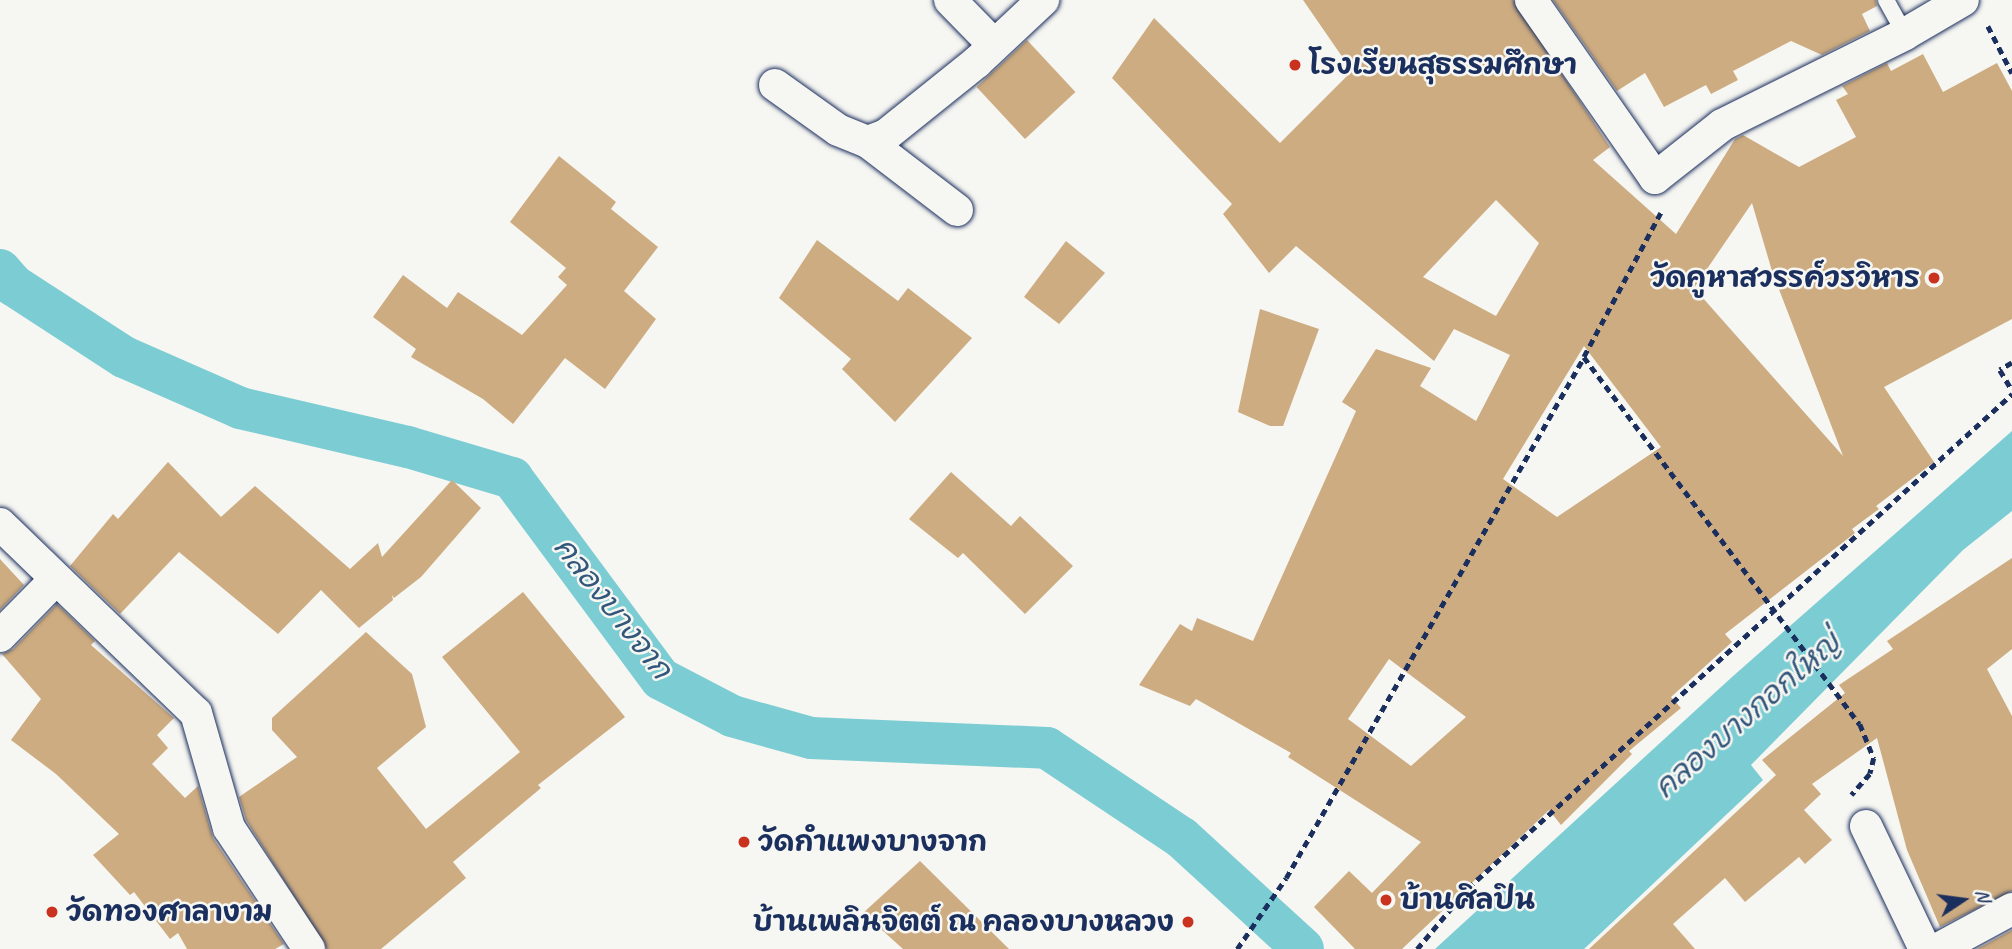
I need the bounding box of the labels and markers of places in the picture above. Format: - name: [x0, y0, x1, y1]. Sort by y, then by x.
- place label: โรงเรียนสุธรรมศึกษา: [1309, 48, 1577, 82]
- marker: โรงเรียนสุธรรมศึกษา: [1287, 57, 1303, 73]
- place label: วัดคูหาสวรรค์วรวิหาร: [1650, 261, 1920, 295]
- marker: วัดคูหาสวรรค์วรวิหาร: [1926, 270, 1942, 286]
- place label: วัดกำแพงบางจาก: [758, 825, 987, 859]
- marker: วัดกำแพงบางจาก: [736, 834, 752, 850]
- place label: บ้านศิลปิน: [1400, 883, 1535, 917]
- marker: บ้านศิลปิน: [1378, 892, 1394, 908]
- place label: วัดทองศาลางาม: [66, 895, 273, 929]
- marker: วัดทองศาลางาม: [44, 904, 60, 920]
- place label: บ้านเพลินจิตต์ ณ คลองบางหลวง: [753, 905, 1174, 939]
- marker: บ้านเพลินจิตต์ ณ คลองบางหลวง: [1180, 914, 1196, 930]

